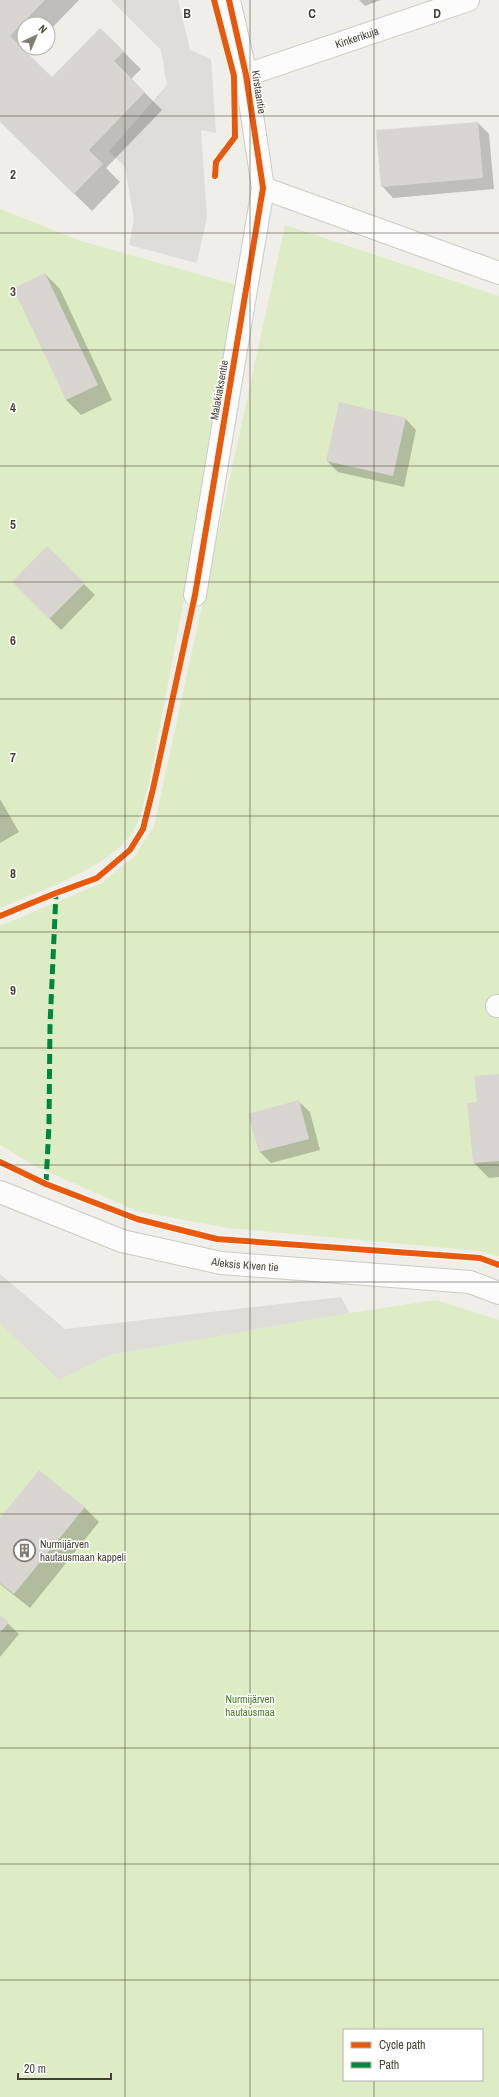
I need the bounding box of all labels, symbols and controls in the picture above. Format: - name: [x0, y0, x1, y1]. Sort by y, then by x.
- text: B: [183, 5, 191, 22]
- text: C: [308, 5, 316, 22]
- text: D: [433, 5, 441, 22]
- north arrow: [16, 16, 56, 56]
- text: N: [36, 22, 50, 36]
- street label: Kinkerikuja: [333, 24, 381, 51]
- street label: Kirstaantie: [249, 69, 269, 115]
- text: 2: [10, 166, 16, 183]
- text: 3: [10, 283, 16, 300]
- street label: Malakiaksentie: [207, 359, 231, 421]
- text: 4: [10, 399, 16, 416]
- text: 5: [10, 516, 16, 533]
- text: 6: [10, 632, 16, 649]
- text: 7: [10, 749, 16, 766]
- text: 8: [10, 865, 16, 882]
- text: 9: [10, 982, 16, 999]
- street label: Aleksis Kiven tie: [209, 1254, 279, 1274]
- building icon: Nurmijärven hautausmaan kappeli: [12, 1537, 38, 1563]
- place label: Nurmijärven hautausmaan kappeli: [40, 1537, 126, 1564]
- park label: Nurmijärven hautausmaa: [225, 1692, 275, 1719]
- legend: [343, 2029, 483, 2081]
- text: Cycle path: [379, 2037, 426, 2053]
- scale bar: [18, 2055, 111, 2081]
- text: Path: [379, 2057, 399, 2073]
- text: 20 m: [24, 2061, 46, 2077]

